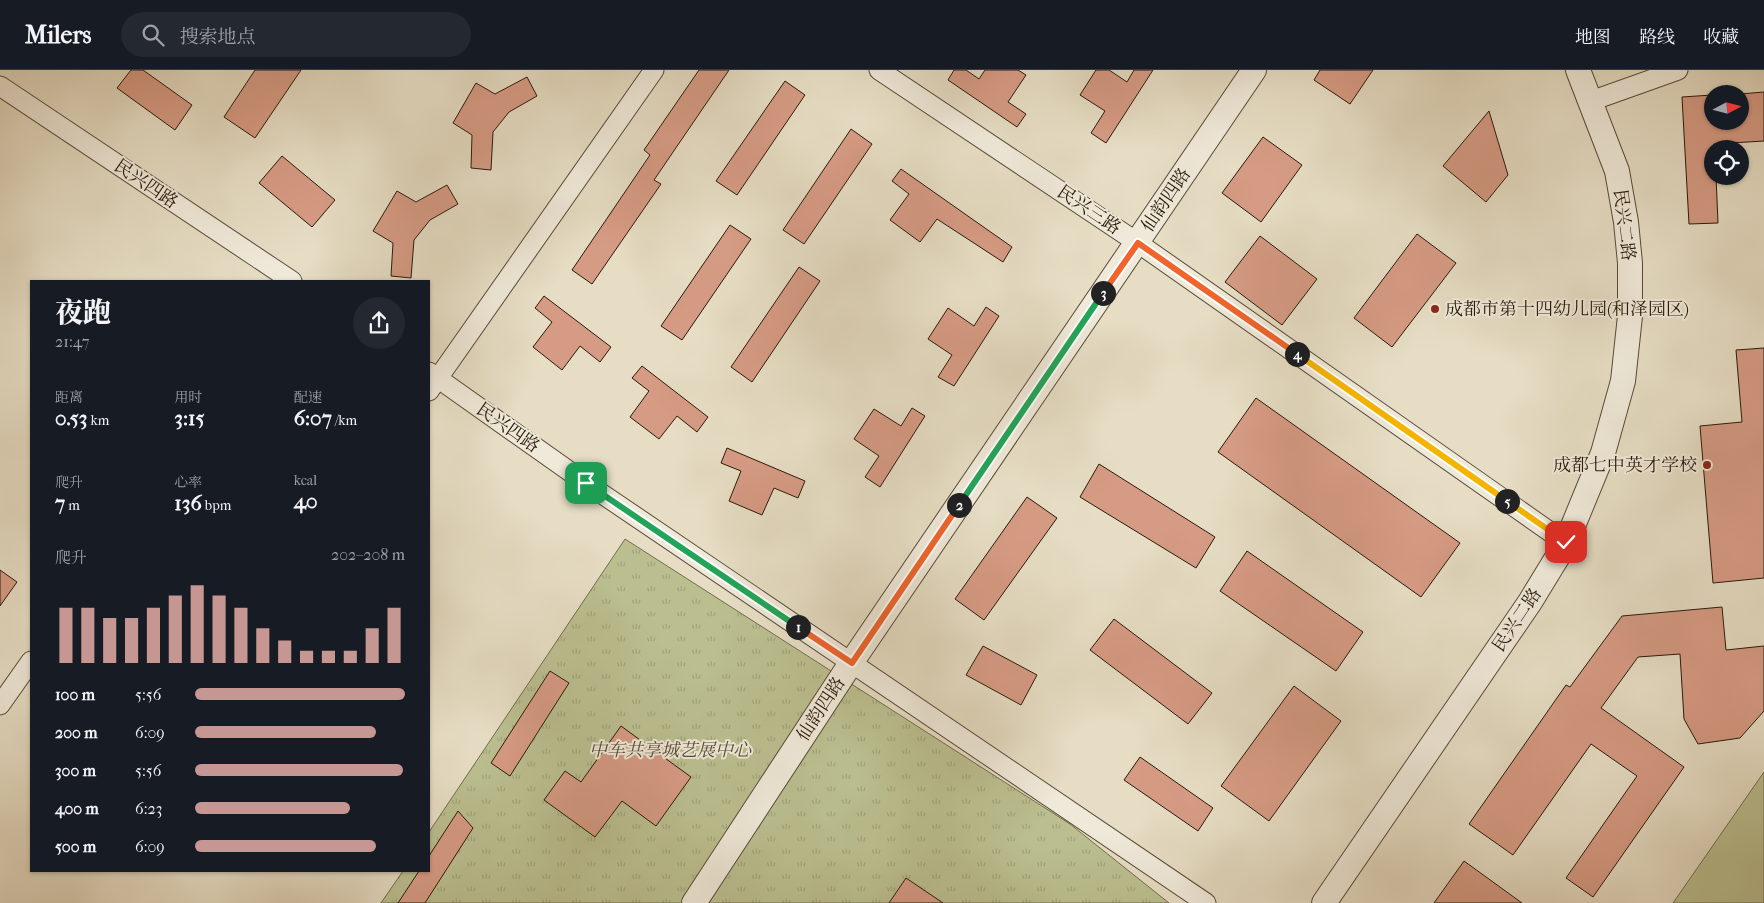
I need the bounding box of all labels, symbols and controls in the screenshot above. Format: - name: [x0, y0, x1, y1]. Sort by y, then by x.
- search box: [121, 12, 471, 57]
- text: Milers: [25, 21, 91, 49]
- icon: search: [139, 21, 167, 49]
- text: 搜索地点: [179, 26, 255, 48]
- text: 地图: [1575, 27, 1611, 48]
- text: 路线: [1639, 27, 1675, 48]
- text: 收藏: [1703, 27, 1739, 48]
- north arrow: [1704, 85, 1749, 130]
- map controls: [1704, 85, 1749, 185]
- button: locate: [1704, 140, 1749, 185]
- street label: 民兴四路: [110, 155, 182, 213]
- street label: 仙韵四路: [1137, 164, 1195, 236]
- street label: 民兴三路: [1053, 181, 1125, 239]
- street label: 民兴二路: [1609, 188, 1639, 262]
- pin: 3: [1090, 280, 1116, 306]
- text: 3: [1101, 285, 1106, 302]
- text: 夜跑: [55, 296, 111, 329]
- button: share: [353, 297, 405, 349]
- place label: 成都市第十四幼儿园(和泽园区): [1445, 299, 1689, 320]
- marker: 成都市第十四幼儿园(和泽园区): [1429, 303, 1441, 315]
- text: 21:47: [55, 332, 90, 351]
- pin: 4: [1284, 342, 1310, 366]
- text: 4: [1293, 346, 1302, 363]
- text: 距离: [55, 389, 83, 406]
- text: 用时: [174, 389, 202, 406]
- text: 配速: [294, 389, 322, 406]
- street label: 民兴四路: [472, 399, 544, 457]
- text: 0.53: [55, 406, 87, 430]
- text: 3:15: [174, 406, 205, 430]
- text: 6:07: [294, 406, 332, 430]
- text: km: [87, 412, 109, 429]
- text: /km: [332, 412, 357, 429]
- place label: 成都七中英才学校: [1553, 455, 1697, 476]
- marker: 成都七中英才学校: [1701, 459, 1713, 471]
- pin: [565, 462, 607, 504]
- icon: arrive: [572, 469, 600, 497]
- text: kcal: [294, 472, 317, 489]
- text: 爬升: [55, 474, 83, 491]
- text: 心率: [174, 474, 202, 491]
- pin: 5: [1494, 488, 1520, 514]
- text: 40: [294, 489, 318, 513]
- text: 7: [55, 491, 65, 515]
- text: 136: [174, 491, 202, 515]
- pin: 2: [946, 492, 972, 518]
- text: 5: [1504, 493, 1511, 510]
- text: m: [65, 497, 80, 514]
- text: bpm: [202, 497, 231, 514]
- text: 2: [956, 497, 963, 514]
- pin: [1545, 521, 1587, 563]
- icon: check: [1552, 528, 1580, 556]
- text: 202–208 m: [331, 545, 405, 564]
- text: 爬升: [55, 548, 87, 567]
- street label: 民兴二路: [1488, 584, 1546, 656]
- pin: 1: [786, 614, 810, 640]
- text: 1: [796, 619, 801, 636]
- street label: 仙韵四路: [793, 673, 849, 745]
- text: 100 m: [55, 685, 95, 704]
- text: 5:56: [135, 685, 161, 704]
- text: 200 m: [55, 723, 98, 742]
- text: 6:09: [135, 723, 165, 742]
- park label: 中车共享城艺展中心: [589, 740, 752, 761]
- text: 300 m: [55, 761, 96, 780]
- text: 5:56: [135, 761, 161, 780]
- text: 400 m: [55, 799, 99, 818]
- text: 6:23: [135, 799, 162, 818]
- text: 500 m: [55, 837, 96, 856]
- text: 6:09: [135, 837, 165, 856]

